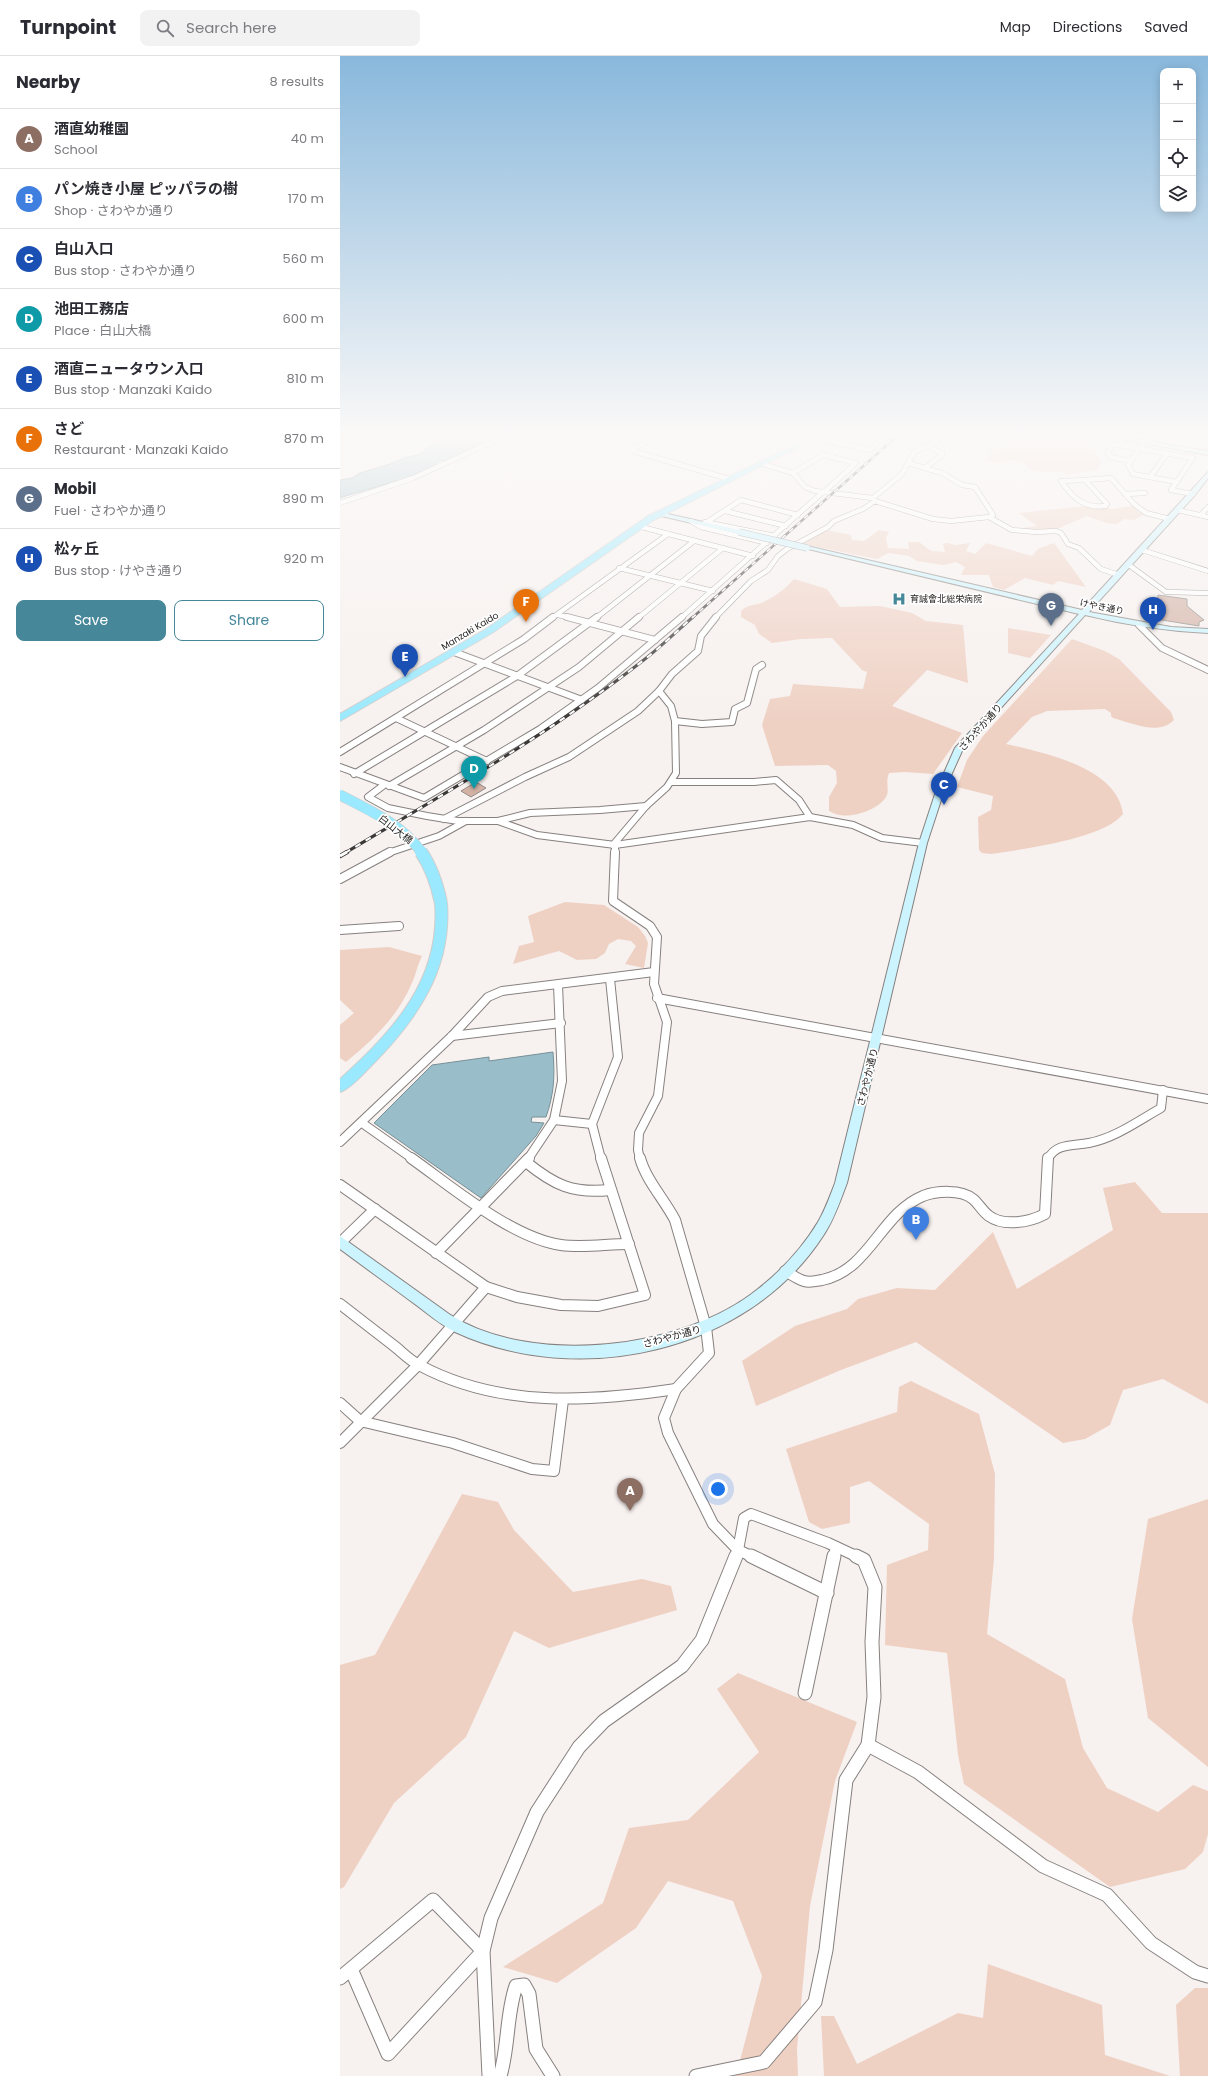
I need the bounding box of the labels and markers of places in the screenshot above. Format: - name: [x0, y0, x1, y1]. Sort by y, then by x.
- pin: F: [513, 589, 539, 622]
- hospital icon: 育誠會北総栄病院: [891, 591, 907, 607]
- place label: 育誠會北総栄病院: [910, 593, 982, 605]
- pin: G: [1038, 593, 1064, 626]
- pin: H: [1140, 597, 1166, 630]
- pin: E: [392, 644, 418, 677]
- pin: D: [461, 756, 487, 789]
- pin: C: [931, 772, 957, 805]
- pin: B: [903, 1207, 929, 1240]
- pin: A: [617, 1478, 643, 1511]

